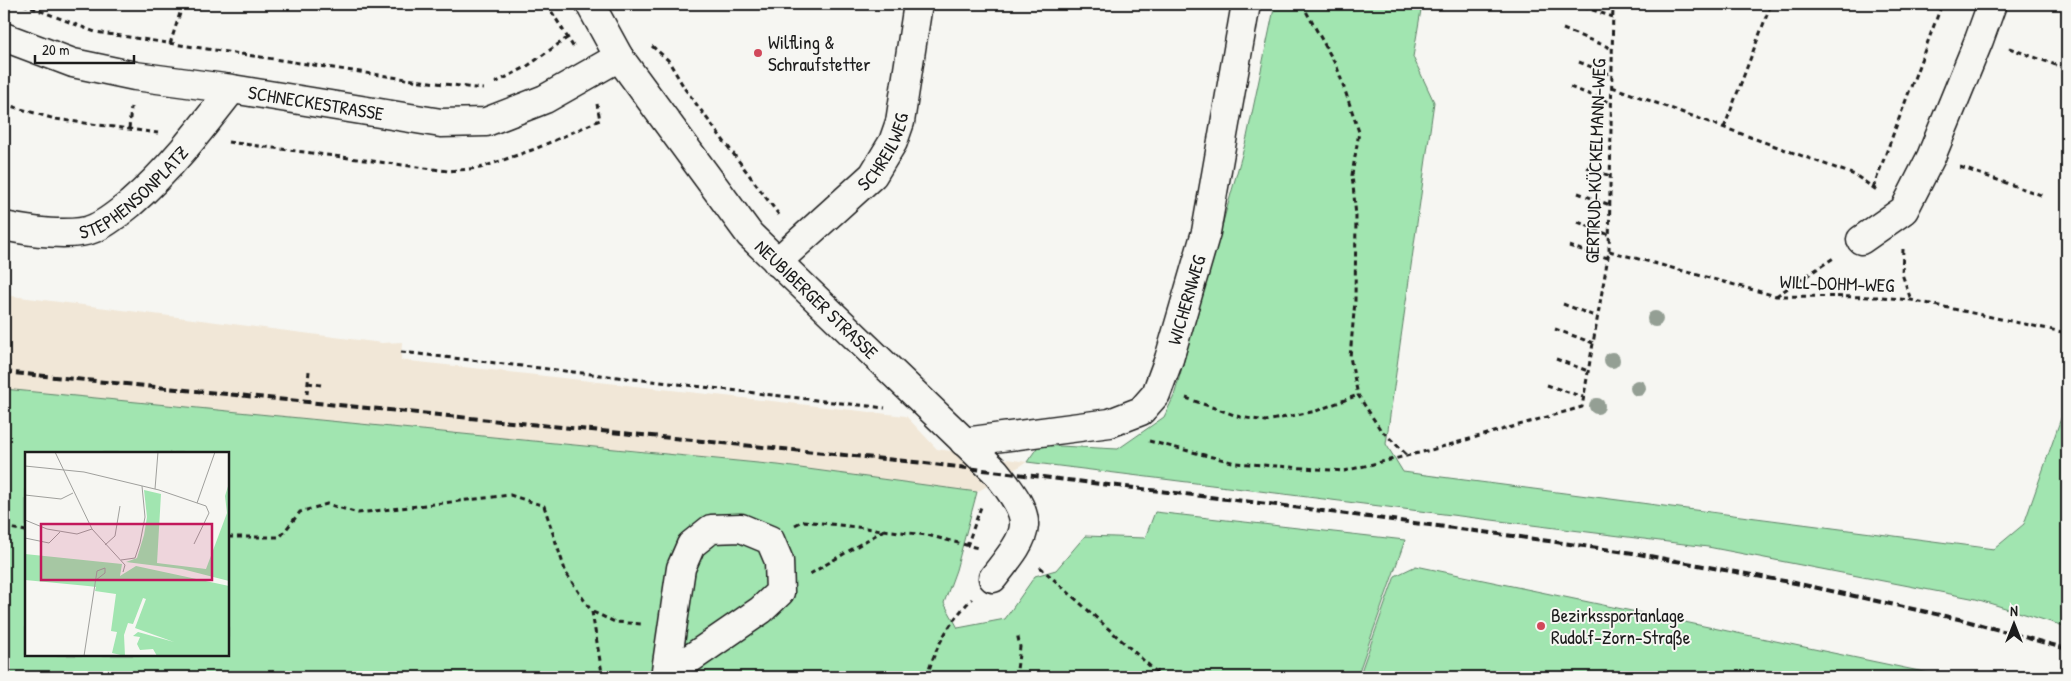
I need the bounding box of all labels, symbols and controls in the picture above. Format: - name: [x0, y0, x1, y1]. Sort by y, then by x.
- place label: Wilfling & Schraufstetter: [768, 29, 871, 77]
- scale bar: [35, 32, 134, 64]
- text: 20 m: [42, 39, 69, 60]
- marker: Wilfling & Schraufstetter: [752, 47, 764, 59]
- street label: GERTRUD-KÜCKELMANN-WEG: [1578, 58, 1612, 264]
- street label: SCHNECKESTRASSE: [246, 79, 386, 127]
- street label: SCHREILWEG: [851, 112, 914, 196]
- street label: STEPHENSONPLATZ: [77, 140, 194, 245]
- street label: NEUBIBERGER STRASSE: [749, 234, 884, 365]
- street label: WICHERNWEG: [1161, 252, 1212, 348]
- street label: WILL-DOHM-WEG: [1779, 268, 1895, 298]
- inset map: [25, 452, 229, 656]
- north arrow: [1988, 598, 2038, 648]
- text: N: [2010, 601, 2018, 620]
- place label: Bezirkssportanlage Rudolf-Zorn-Straße: [1551, 602, 1691, 650]
- marker: Bezirkssportanlage Rudolf-Zorn-Straße: [1535, 620, 1547, 632]

